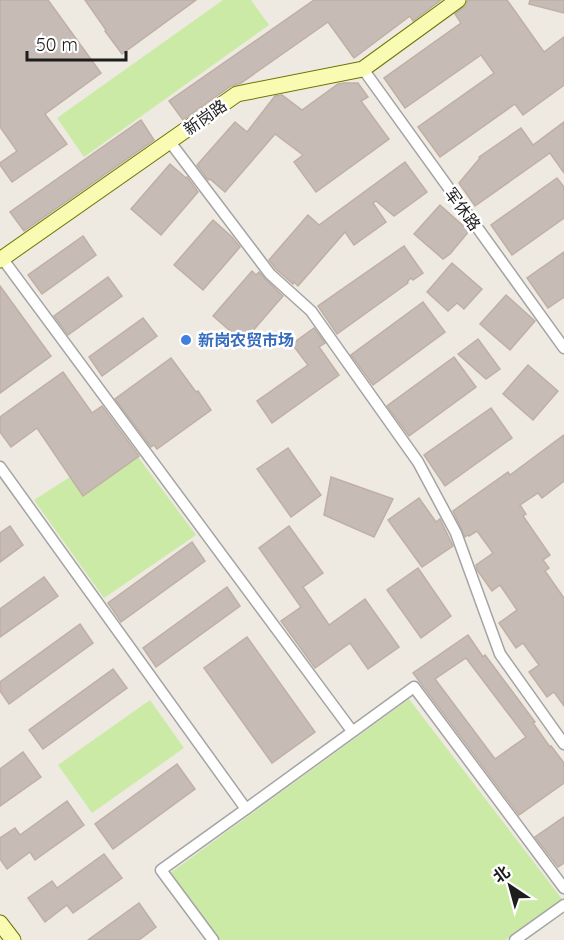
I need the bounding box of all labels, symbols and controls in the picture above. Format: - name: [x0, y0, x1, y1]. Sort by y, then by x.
- scale bar: [27, 24, 126, 62]
- text: 50 m: [36, 33, 78, 56]
- street label: 新岗路: [180, 95, 230, 139]
- street label: 军休路: [441, 184, 485, 234]
- place label: 新岗农贸市场: [198, 330, 294, 350]
- marker: 新岗农贸市场: [179, 333, 193, 347]
- north arrow: [480, 856, 540, 916]
- text: 北: [489, 861, 514, 887]

